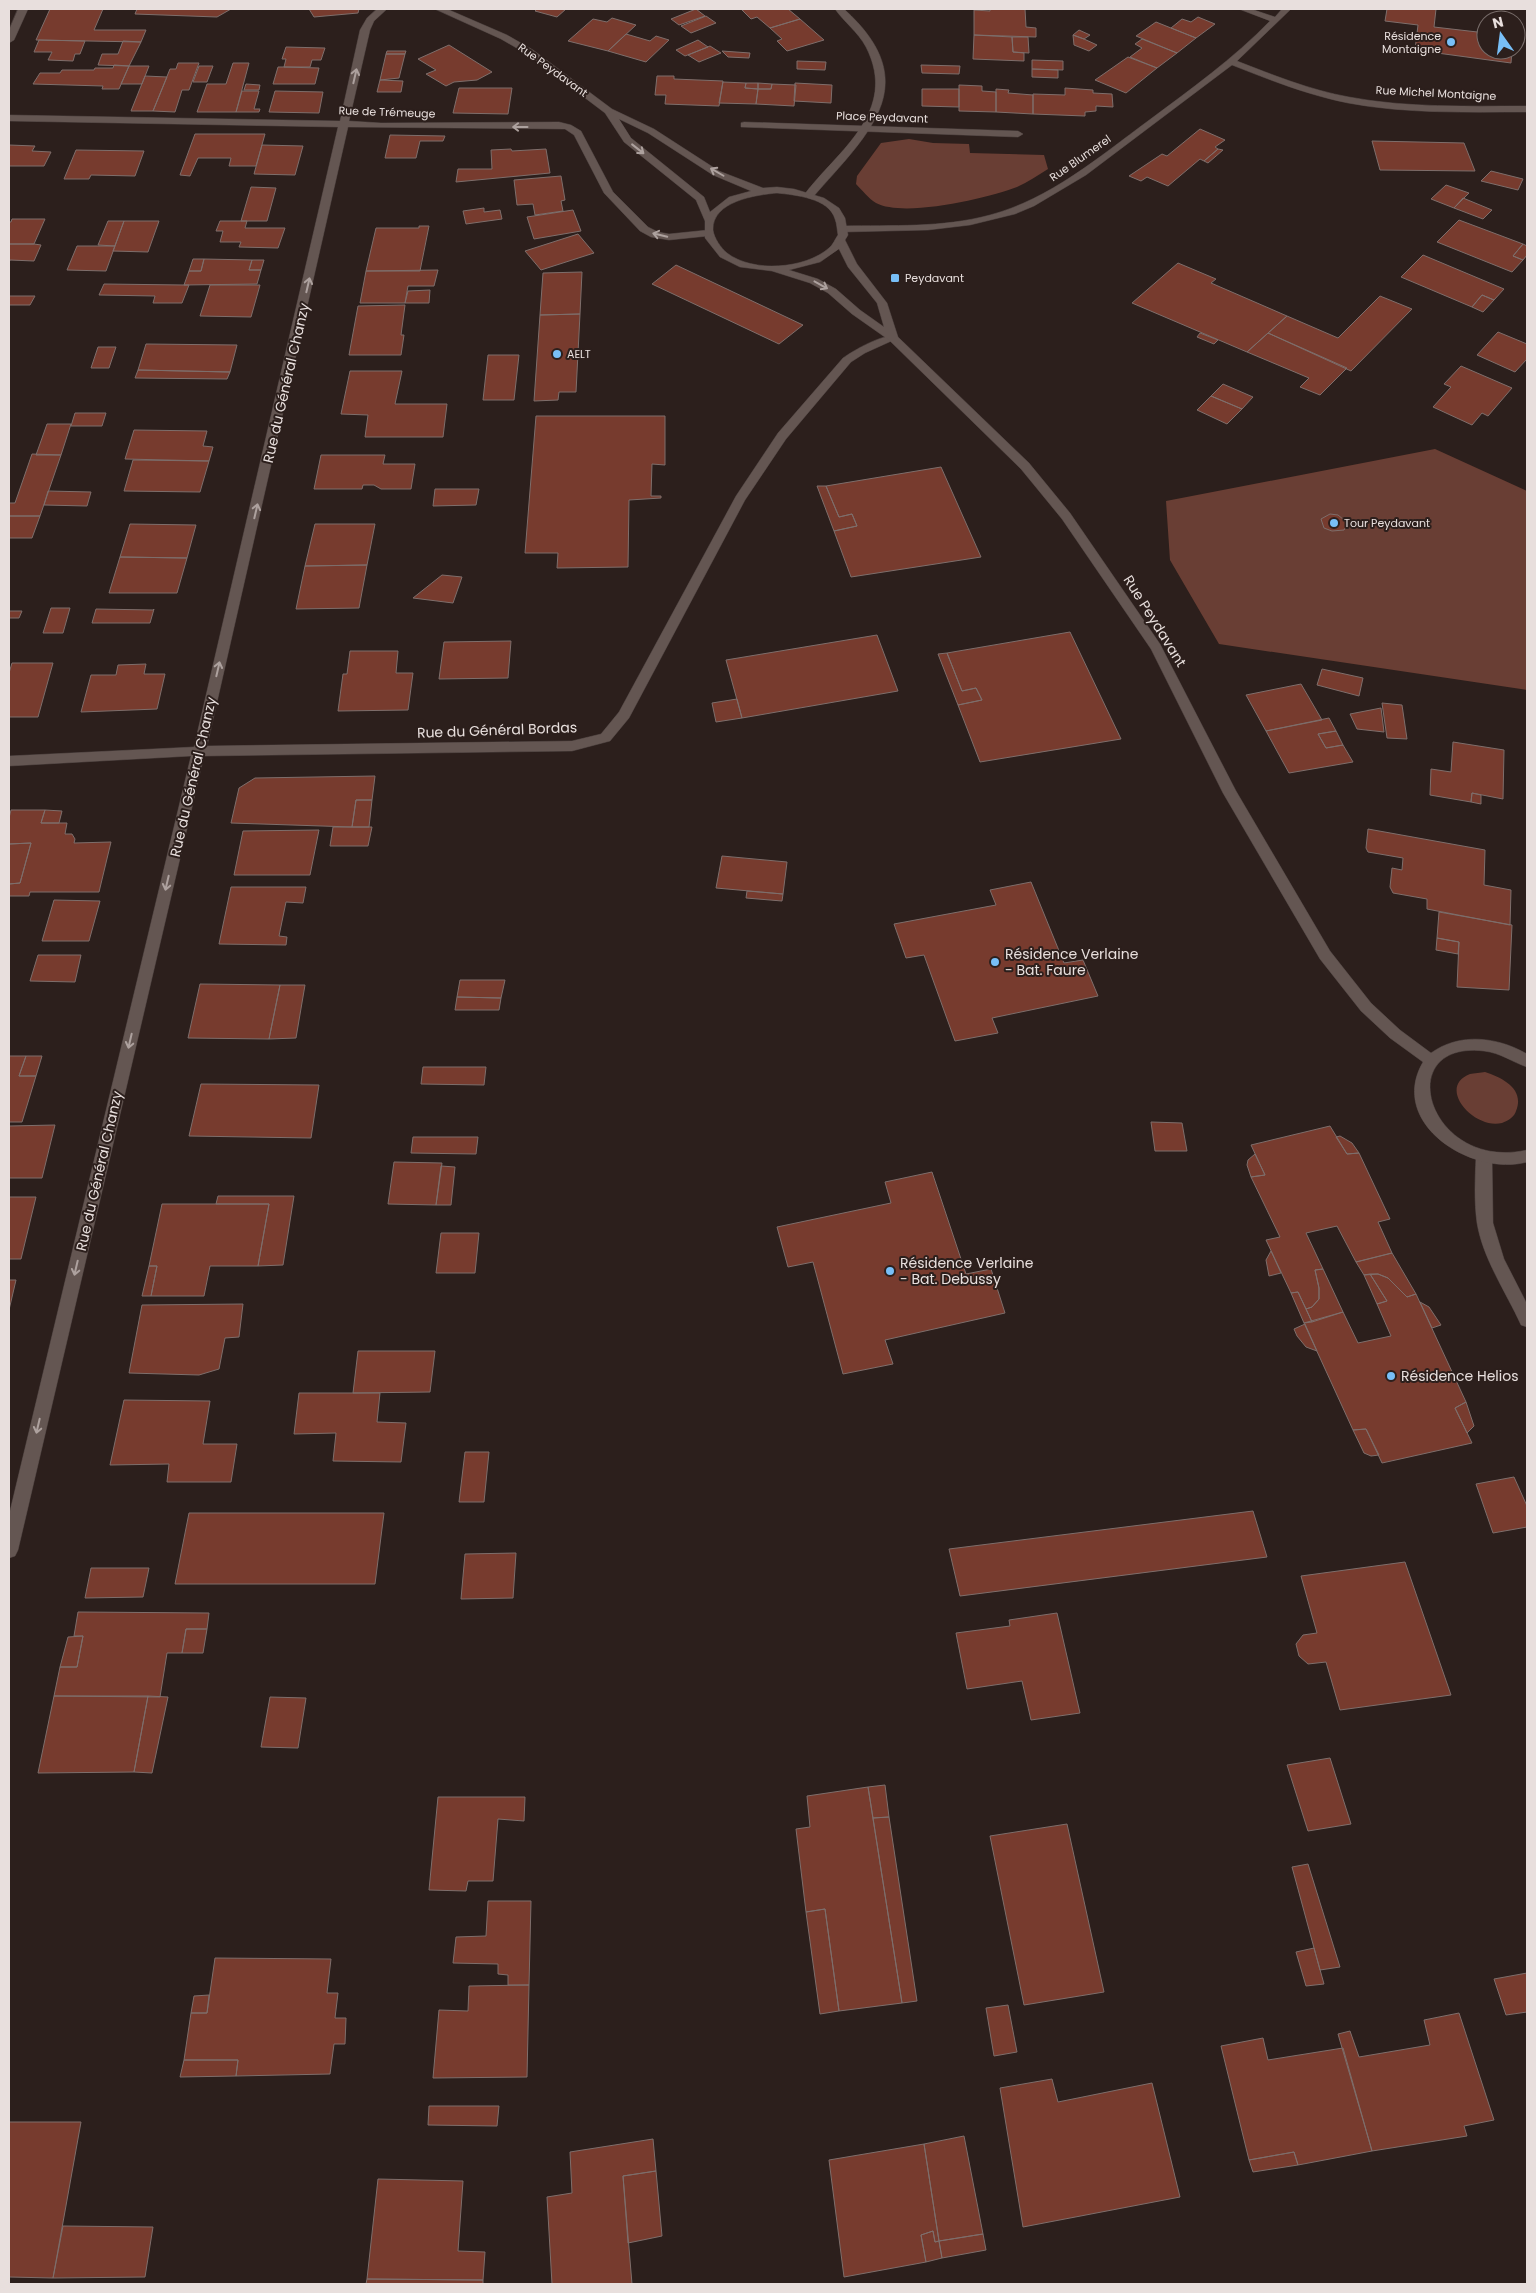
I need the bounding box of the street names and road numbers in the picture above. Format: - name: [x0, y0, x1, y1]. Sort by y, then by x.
- street label: Rue Peydavant: [515, 39, 591, 101]
- street label: Rue Michel Montaigne: [1375, 82, 1497, 104]
- street label: Rue de Trémeuge: [338, 102, 436, 122]
- street label: Place Peydavant: [836, 107, 928, 127]
- street label: Rue Blumerel: [1046, 131, 1114, 185]
- street label: Rue du Général Chanzy: [258, 301, 314, 465]
- street label: Rue Peydavant: [1119, 571, 1191, 671]
- street label: Rue du Général Chanzy: [165, 695, 221, 859]
- street label: Rue du Général Bordas: [417, 717, 577, 743]
- street label: Rue du Général Chanzy: [71, 1089, 127, 1253]

